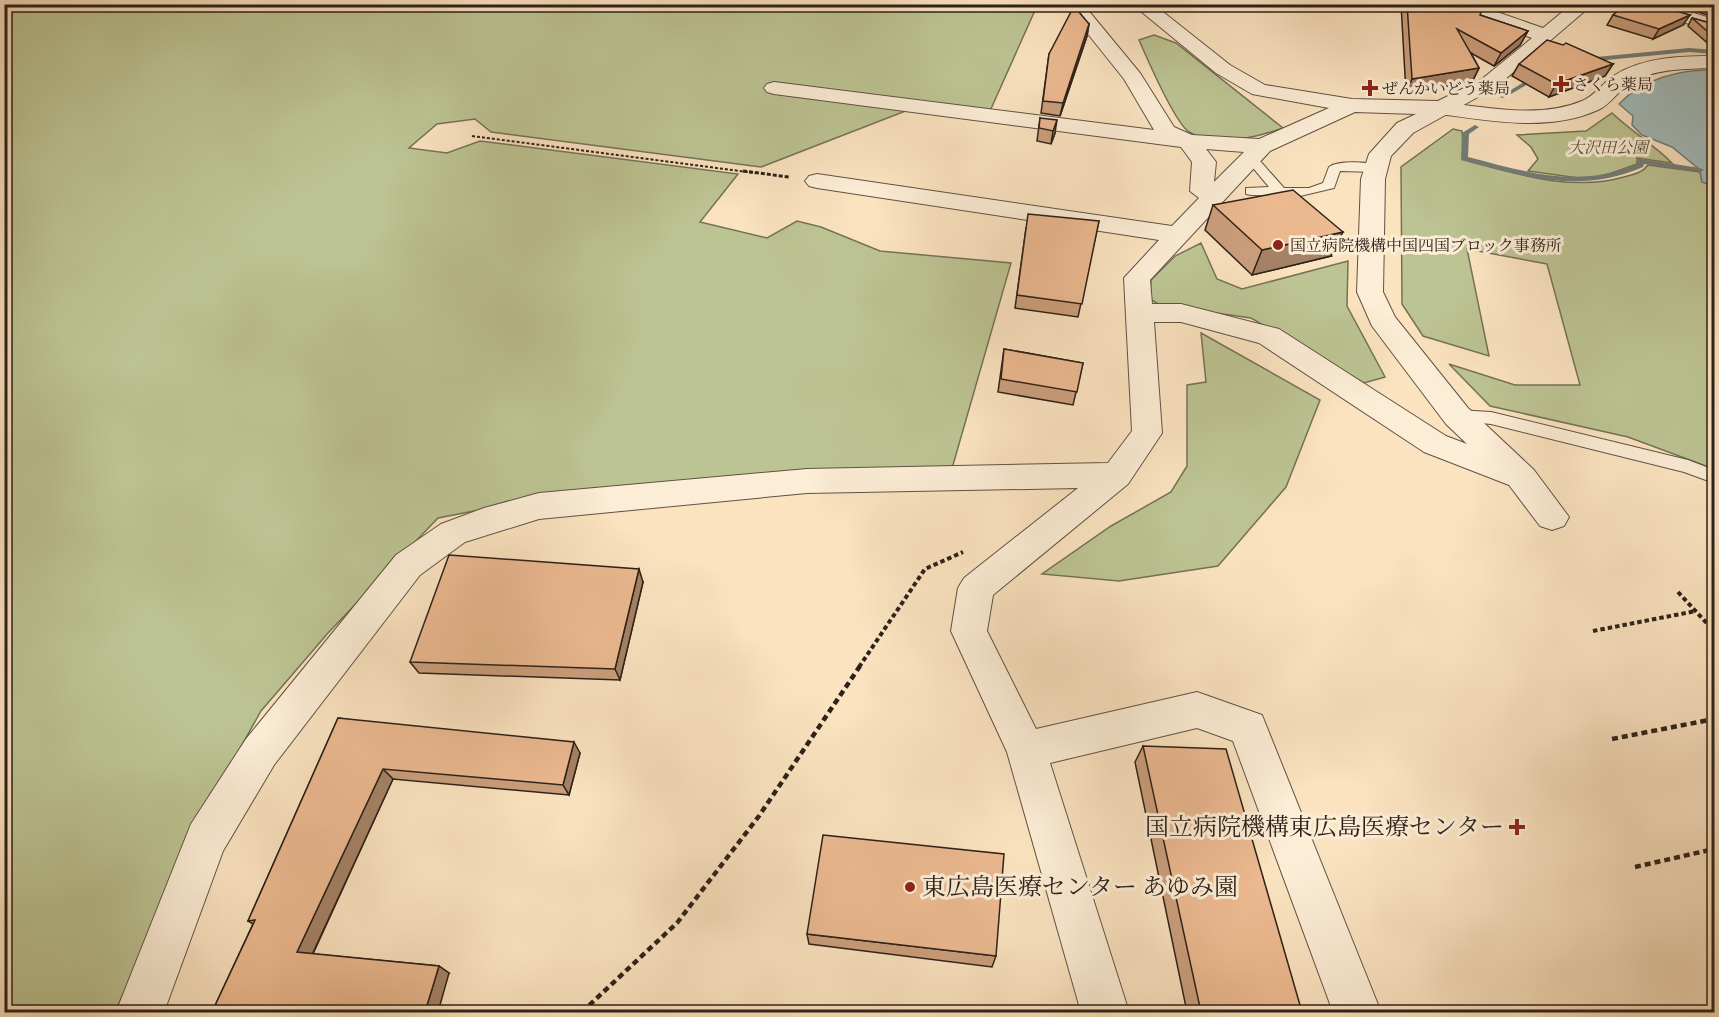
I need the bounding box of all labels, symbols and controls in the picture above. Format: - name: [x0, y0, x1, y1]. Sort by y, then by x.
- place label: さくら薬局: [1573, 75, 1653, 95]
- marker: さくら薬局: [1554, 77, 1568, 91]
- place label: ぜんかいどう薬局: [1382, 79, 1510, 99]
- marker: ぜんかいどう薬局: [1363, 81, 1377, 95]
- park label: 大沢田公園: [1568, 138, 1651, 158]
- place label: 国立病院機構中国四国ブロック事務所: [1290, 236, 1562, 256]
- marker: 国立病院機構中国四国ブロック事務所: [1271, 238, 1285, 252]
- place label: 国立病院機構東広島医療センター: [1145, 812, 1504, 843]
- marker: 国立病院機構東広島医療センター: [1508, 818, 1526, 836]
- place label: 東広島医療センター あゆみ園: [922, 872, 1238, 903]
- marker: 東広島医療センター あゆみ園: [903, 880, 917, 894]

